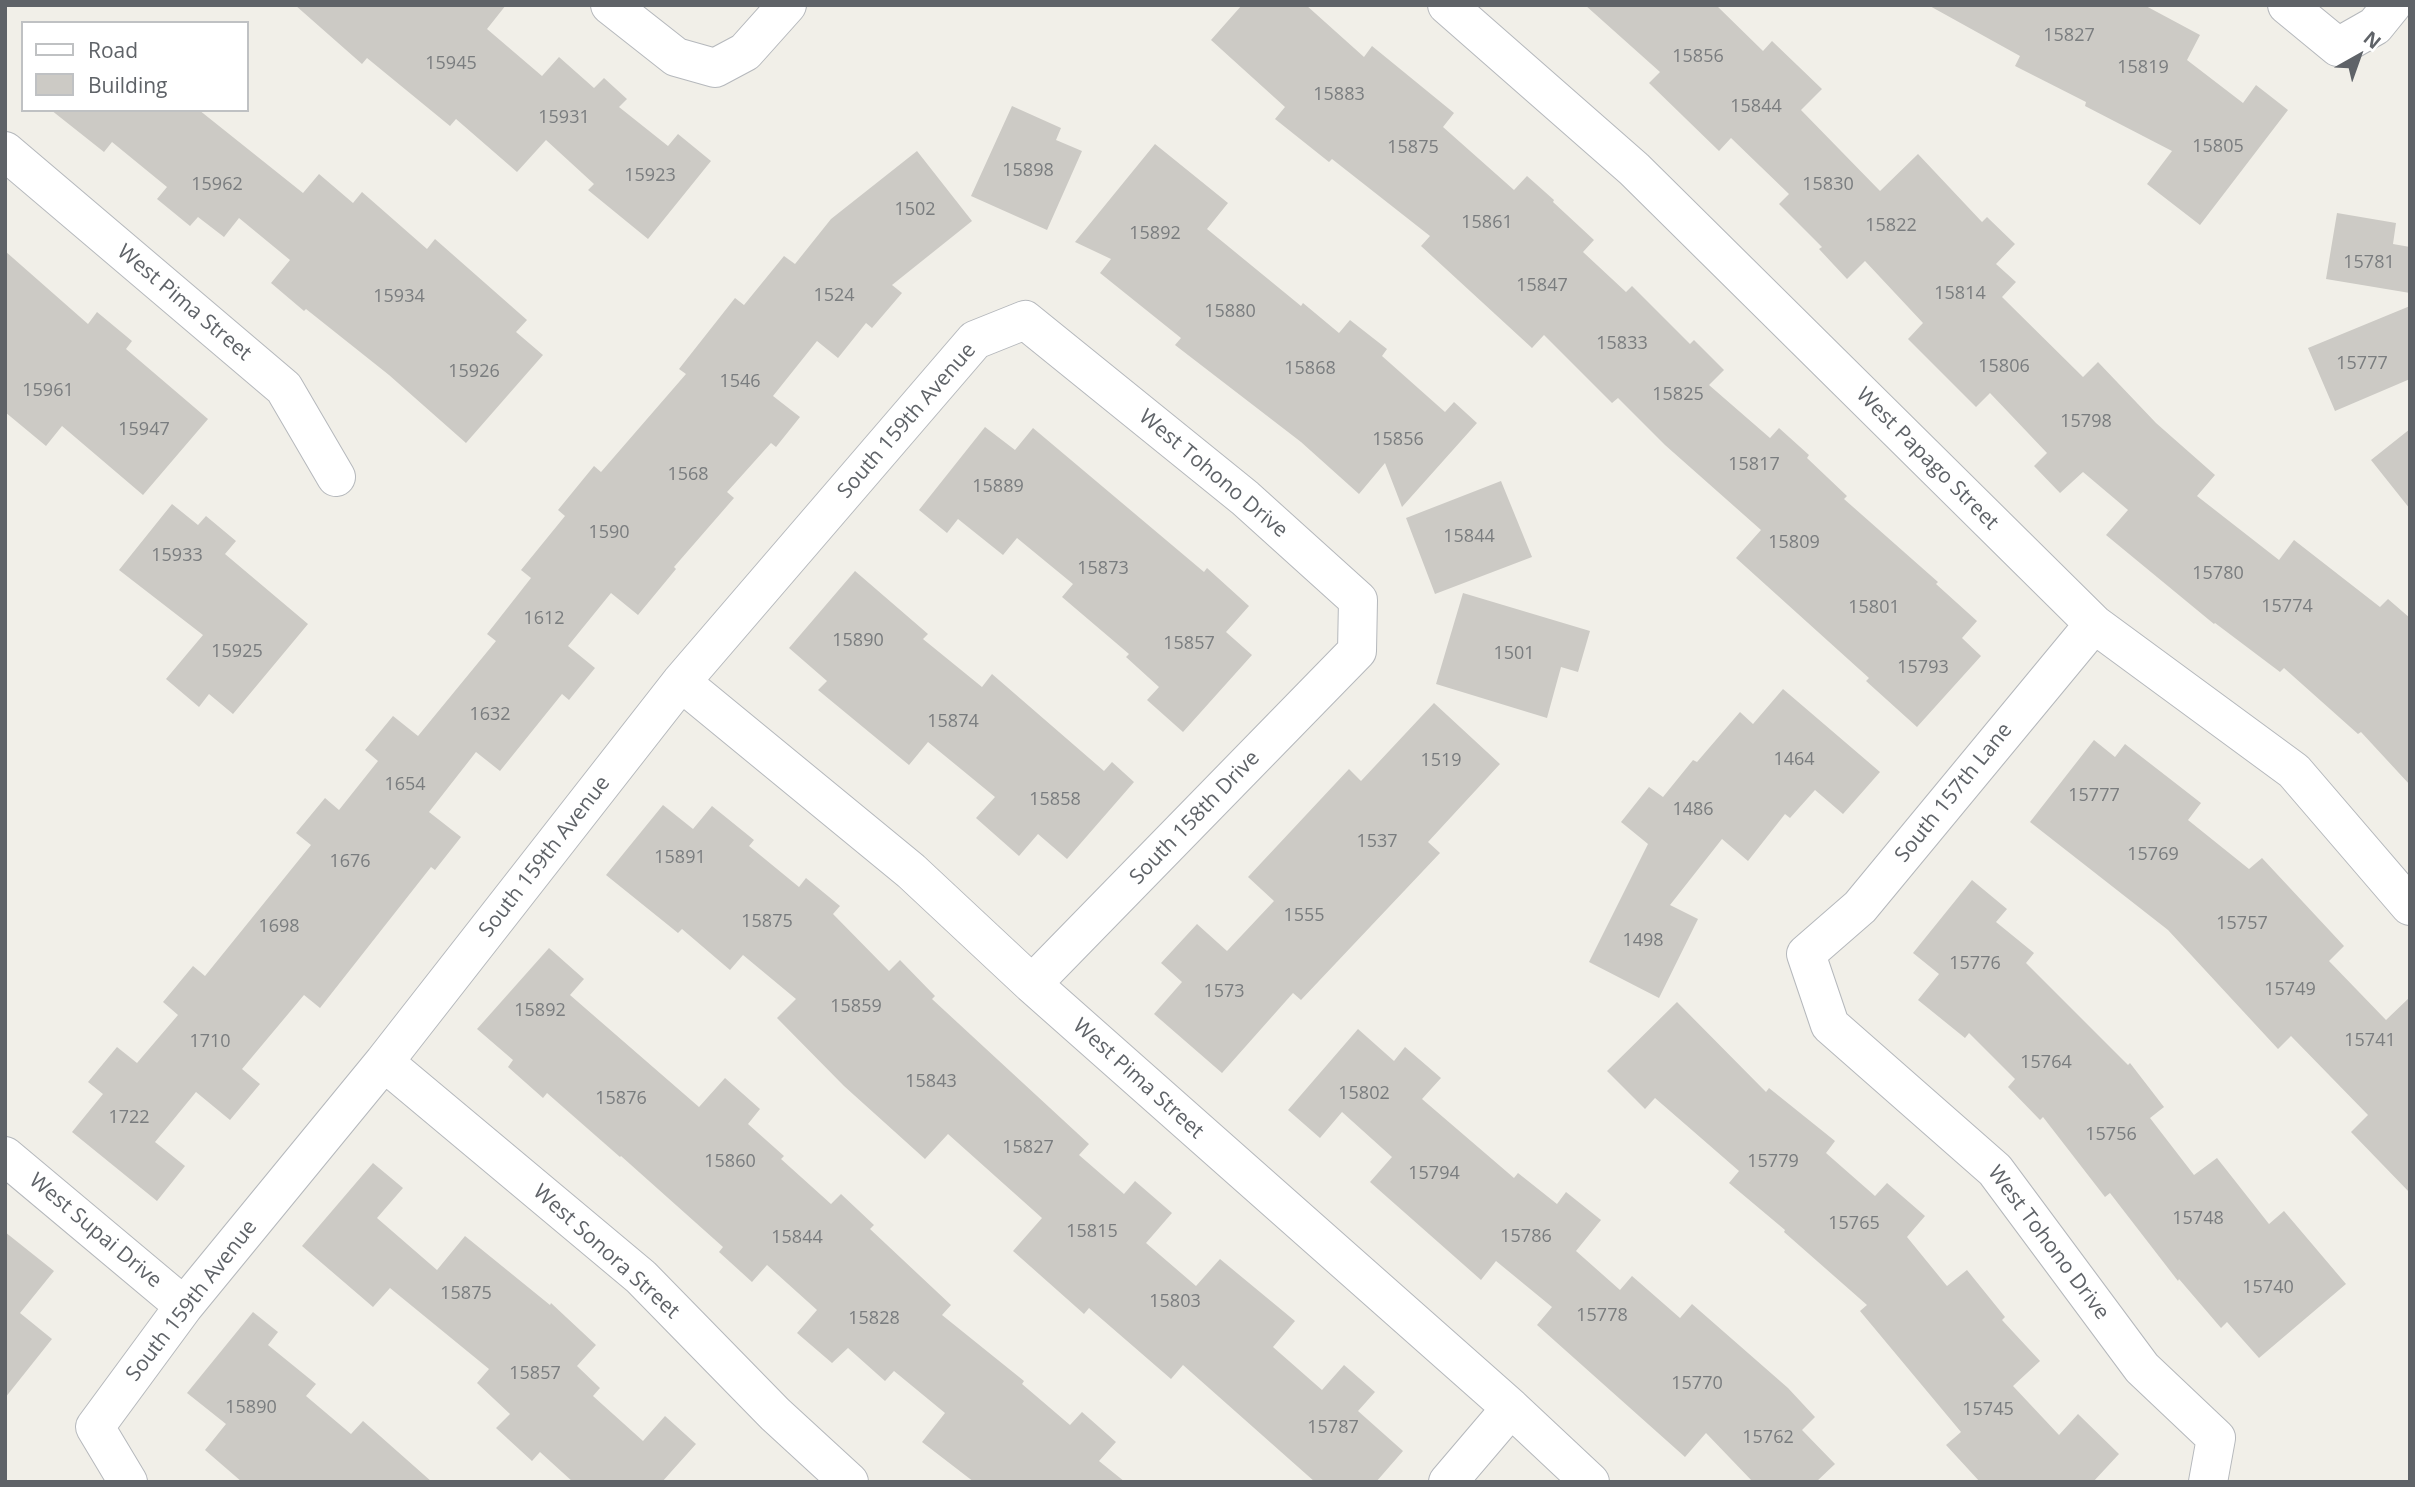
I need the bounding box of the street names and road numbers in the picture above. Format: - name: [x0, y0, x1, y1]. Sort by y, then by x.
- street label: West Pima Street: [112, 240, 256, 366]
- street label: South 159th Avenue: [833, 338, 981, 504]
- street label: West Papago Street: [1851, 383, 2003, 535]
- street label: West Tohono Drive: [1134, 405, 1292, 543]
- street label: South 157th Lane: [1890, 718, 2018, 868]
- street label: South 158th Drive: [1125, 746, 1265, 890]
- street label: South 159th Avenue: [474, 771, 616, 943]
- street label: West Pima Street: [1067, 1014, 1209, 1144]
- street label: West Tohono Drive: [1982, 1161, 2114, 1325]
- street label: West Supai Drive: [24, 1168, 166, 1294]
- street label: West Sonora Street: [528, 1180, 684, 1324]
- street label: South 159th Avenue: [121, 1215, 263, 1387]

